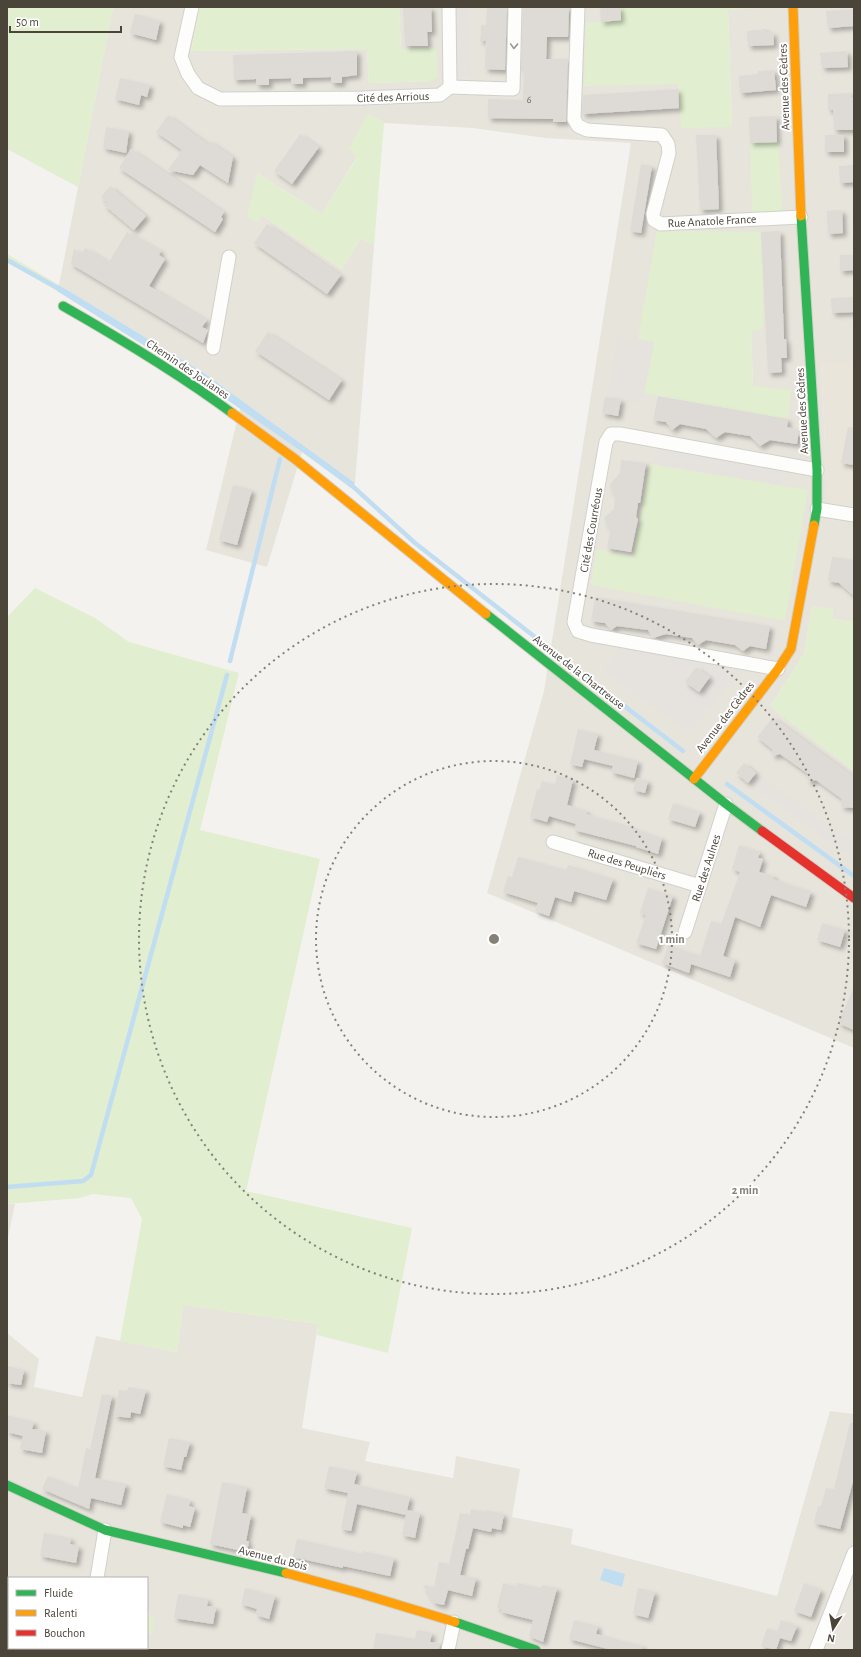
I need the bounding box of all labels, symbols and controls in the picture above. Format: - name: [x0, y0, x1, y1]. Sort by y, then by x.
- scale bar: [10, 8, 121, 34]
- text: 50 m: [16, 16, 39, 28]
- one-way arrow: [510, 43, 518, 49]
- street label: Avenue des Cèdres: [776, 43, 792, 131]
- street label: Cité des Arrious: [357, 90, 429, 104]
- house number: 6: [527, 95, 532, 105]
- street label: Rue Anatole France: [667, 213, 757, 229]
- street label: Chemin des Joulanes: [144, 337, 232, 401]
- street label: Avenue des Cèdres: [794, 367, 810, 455]
- street label: Cité des Courréous: [578, 487, 604, 573]
- street label: Avenue de la Chartreuse: [531, 633, 627, 711]
- street label: Avenue des Cèdres: [694, 679, 756, 755]
- street label: Rue des Aulnes: [689, 833, 723, 903]
- street label: Rue des Peupliers: [586, 846, 668, 882]
- centre of rings: [487, 932, 501, 946]
- text: 1 min: [659, 933, 685, 945]
- text: 2 min: [732, 1184, 758, 1196]
- street label: Avenue du Bois: [237, 1544, 309, 1572]
- legend: [8, 1577, 148, 1649]
- text: Fluide: [44, 1587, 73, 1599]
- text: Ralenti: [44, 1607, 77, 1619]
- north arrow: [813, 1609, 853, 1649]
- text: Bouchon: [44, 1627, 85, 1639]
- text: N: [826, 1632, 836, 1644]

